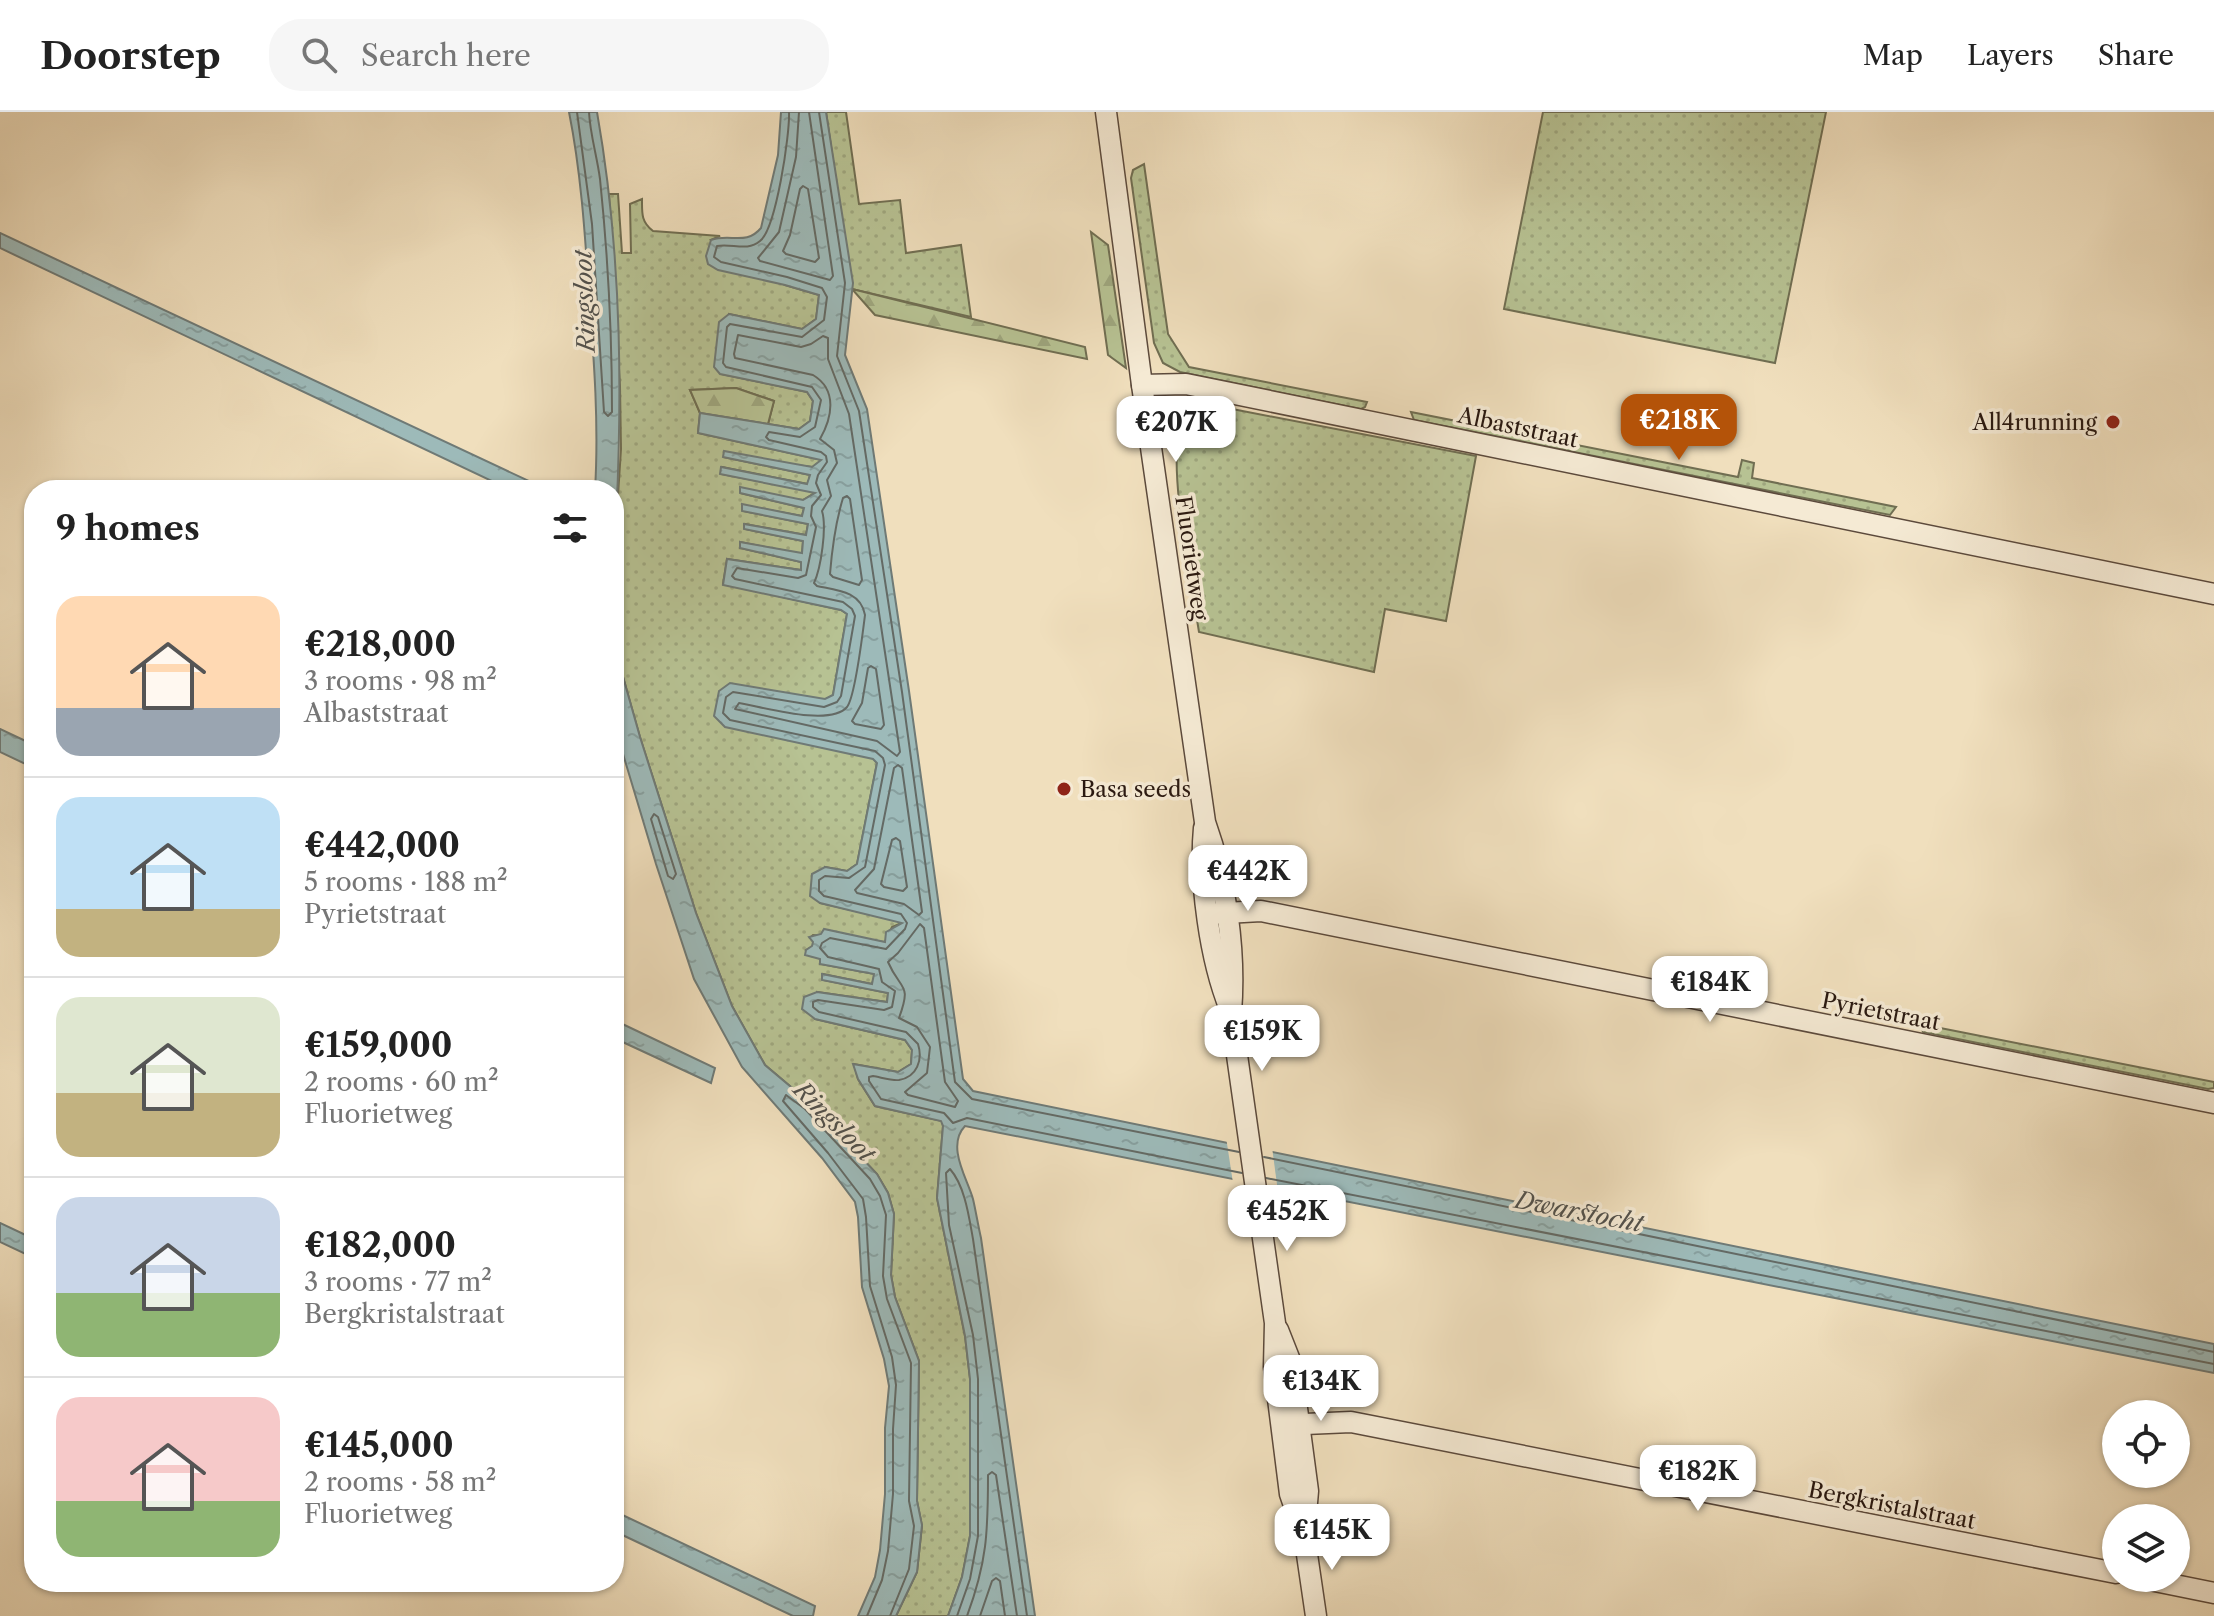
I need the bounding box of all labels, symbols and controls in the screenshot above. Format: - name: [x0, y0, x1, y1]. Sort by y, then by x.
- search box: [269, 19, 829, 91]
- text: Doorstep: [40, 32, 221, 79]
- icon: search: [297, 33, 341, 77]
- text: Search here: [361, 37, 531, 74]
- text: Map: [1863, 38, 1923, 72]
- text: Layers: [1967, 38, 2054, 72]
- text: Share: [2098, 38, 2174, 72]
- water label: Ringsloot: [568, 248, 601, 355]
- pin: €218K: [1623, 394, 1735, 462]
- pin: €207K: [1120, 396, 1232, 464]
- street label: Albaststraat: [1454, 401, 1581, 453]
- text: €218K: [1639, 404, 1719, 436]
- text: €207K: [1135, 406, 1217, 438]
- place label: All4running: [1971, 409, 2097, 436]
- marker: All4running: [2104, 413, 2122, 431]
- street label: Fluorietweg: [1169, 494, 1214, 622]
- icon: filters: [548, 506, 592, 550]
- text: 9 homes: [56, 507, 200, 549]
- text: €218,000: [304, 623, 456, 665]
- icon: home: [120, 628, 216, 724]
- text: 3 rooms · 98 m²: [304, 665, 497, 697]
- text: Albaststraat: [304, 697, 449, 729]
- place label: Basa seeds: [1080, 776, 1191, 803]
- marker: Basa seeds: [1055, 780, 1073, 798]
- text: €442,000: [304, 824, 460, 866]
- icon: home: [120, 829, 216, 925]
- pin: €442K: [1192, 845, 1304, 913]
- text: €442K: [1206, 855, 1290, 887]
- text: 5 rooms · 188 m²: [304, 866, 508, 898]
- text: Pyrietstraat: [304, 898, 446, 930]
- pin: €184K: [1654, 956, 1766, 1024]
- text: €184K: [1670, 966, 1750, 998]
- street label: Pyrietstraat: [1819, 987, 1943, 1036]
- pin: €159K: [1206, 1005, 1318, 1073]
- text: €159K: [1223, 1015, 1301, 1047]
- text: €159,000: [304, 1024, 453, 1066]
- icon: home: [120, 1029, 216, 1125]
- text: 2 rooms · 60 m²: [304, 1066, 499, 1098]
- water label: Ringsloot: [787, 1074, 882, 1169]
- text: Fluorietweg: [304, 1098, 452, 1130]
- pin: €452K: [1231, 1185, 1343, 1253]
- water label: Dwarstocht: [1511, 1185, 1647, 1238]
- text: €452K: [1246, 1195, 1328, 1227]
- text: €182,000: [304, 1224, 456, 1266]
- icon: home: [120, 1229, 216, 1325]
- text: 3 rooms · 77 m²: [304, 1266, 492, 1298]
- text: Bergkristalstraat: [304, 1298, 505, 1330]
- pin: €134K: [1265, 1355, 1377, 1423]
- text: €134K: [1281, 1365, 1361, 1397]
- map controls: [2102, 1400, 2190, 1592]
- button: locate: [2102, 1400, 2190, 1488]
- text: €145,000: [304, 1424, 454, 1466]
- icon: home: [120, 1429, 216, 1525]
- pin: €182K: [1642, 1445, 1754, 1513]
- text: €182K: [1658, 1455, 1738, 1487]
- text: 2 rooms · 58 m²: [304, 1466, 496, 1498]
- street label: Bergkristalstraat: [1806, 1476, 1978, 1535]
- text: Fluorietweg: [304, 1498, 452, 1530]
- pin: €145K: [1276, 1504, 1388, 1572]
- button: layers: [2102, 1504, 2190, 1592]
- text: €145K: [1293, 1514, 1371, 1546]

